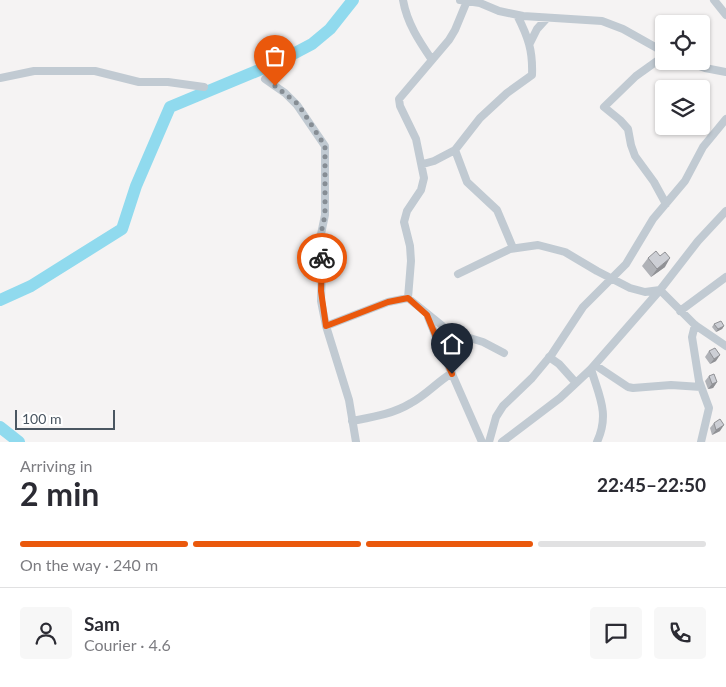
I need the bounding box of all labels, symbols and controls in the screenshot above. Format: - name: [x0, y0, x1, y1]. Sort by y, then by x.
- map controls: [655, 15, 710, 135]
- button: locate: [655, 15, 710, 70]
- pin: [254, 35, 296, 86]
- icon: bag: [261, 42, 289, 70]
- button: layers: [655, 80, 710, 135]
- courier: [297, 233, 347, 283]
- icon: bike: [308, 244, 336, 272]
- pin: [431, 323, 473, 374]
- icon: home: [438, 330, 466, 358]
- scale bar: [15, 407, 115, 430]
- text: 100 m: [22, 410, 61, 427]
- text: Arriving in: [20, 456, 93, 475]
- text: 22:45–22:50: [597, 473, 706, 496]
- text: 2 min: [20, 474, 99, 513]
- text: On the way · 240 m: [20, 555, 158, 574]
- button: person: [20, 607, 72, 659]
- button: chat: [590, 607, 642, 659]
- button: phone: [654, 607, 706, 659]
- text: Sam: [84, 612, 120, 635]
- text: Courier · 4.6: [84, 635, 171, 654]

